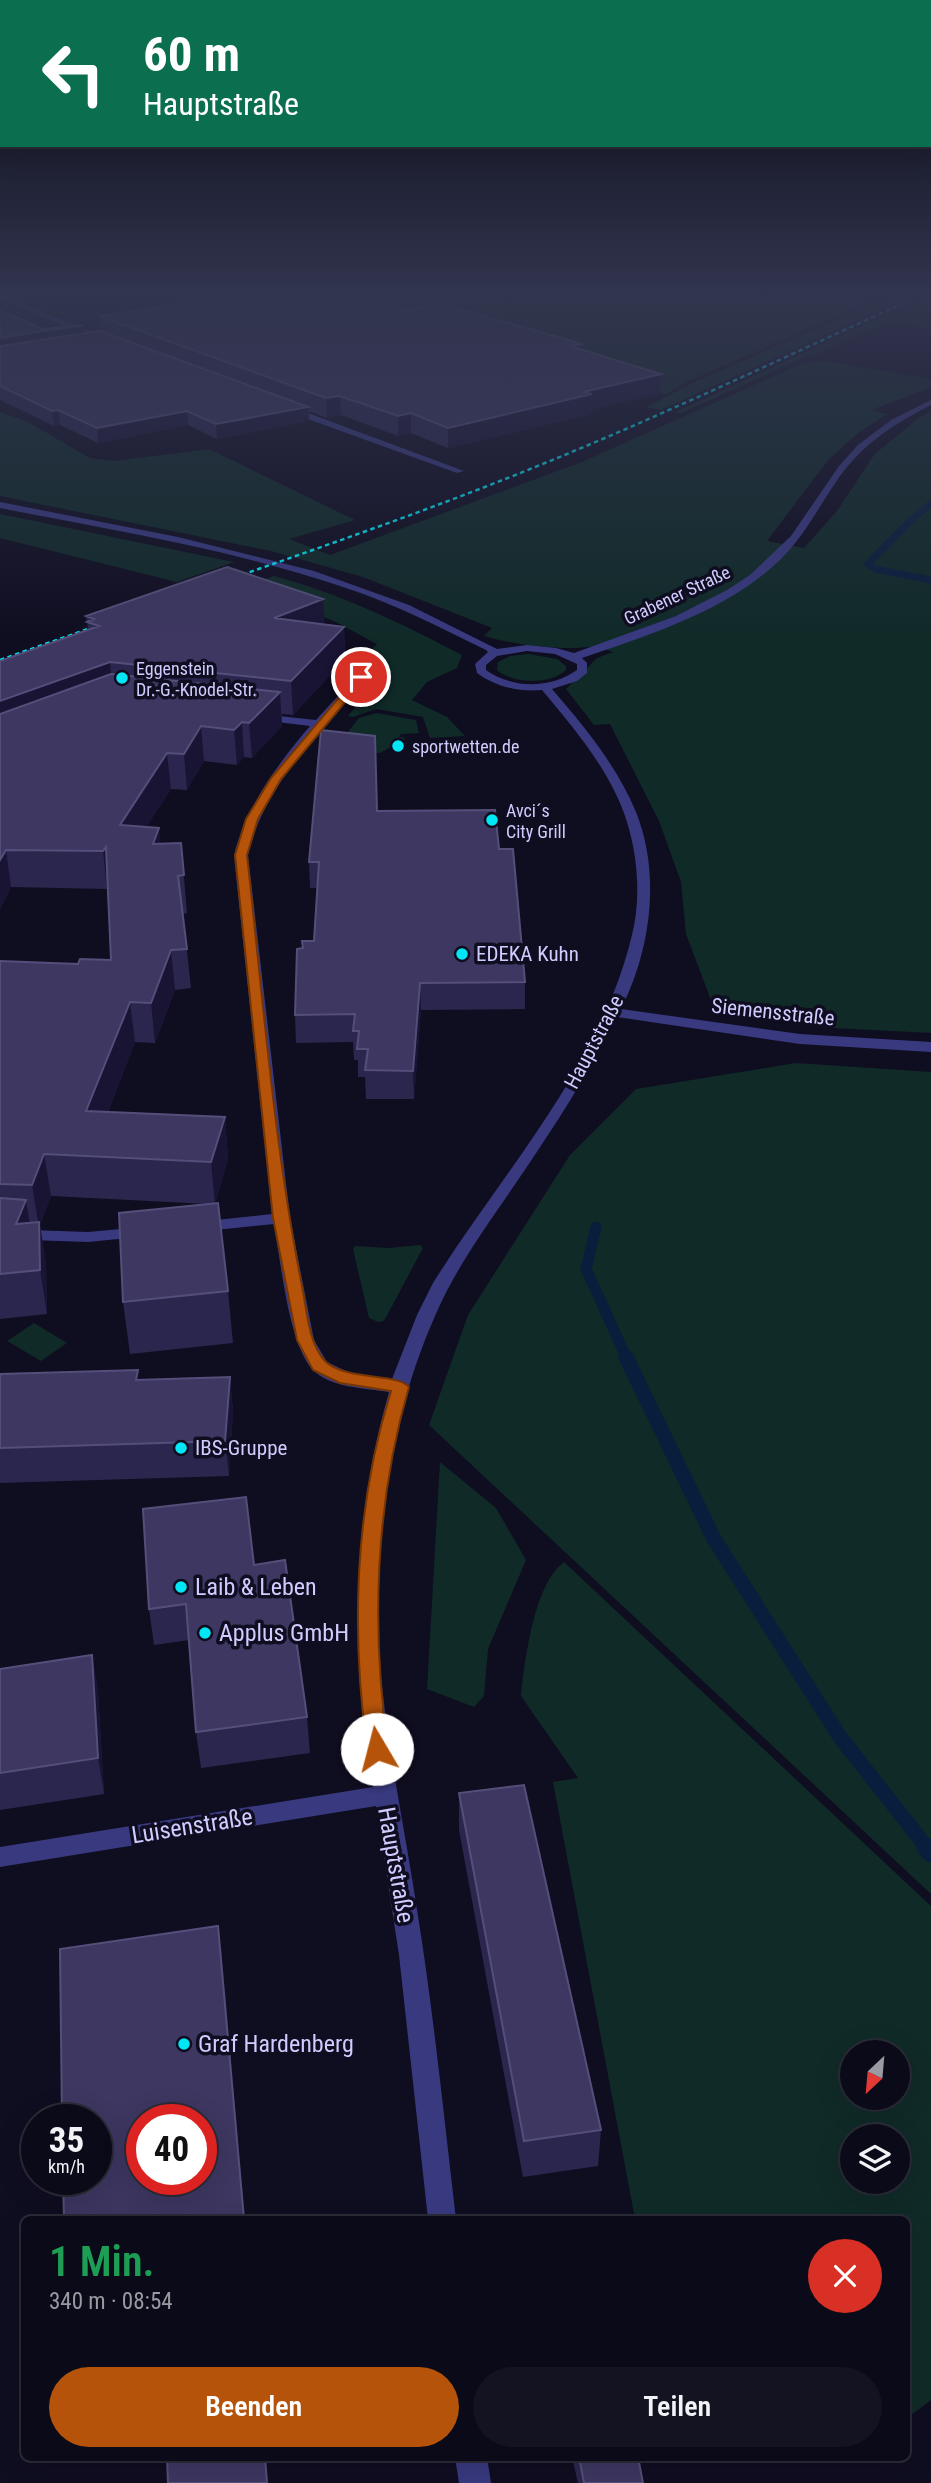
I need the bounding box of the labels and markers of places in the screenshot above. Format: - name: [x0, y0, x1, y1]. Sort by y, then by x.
- pin: [331, 647, 391, 707]
- place label: Eggenstein Dr.-G.-Knodel-Str.: [136, 658, 257, 700]
- marker: Eggenstein Dr.-G.-Knodel-Str.: [114, 670, 130, 686]
- place label: sportwetten.de: [412, 736, 519, 757]
- marker: sportwetten.de: [390, 738, 406, 754]
- place label: Avci´s City Grill: [506, 800, 566, 842]
- marker: Avci´s City Grill: [484, 812, 500, 828]
- place label: EDEKA Kuhn: [476, 942, 579, 966]
- marker: EDEKA Kuhn: [454, 946, 470, 962]
- place label: IBS-Gruppe: [195, 1436, 287, 1460]
- marker: IBS-Gruppe: [173, 1440, 189, 1456]
- place label: Laib & Leben: [195, 1573, 317, 1601]
- marker: Laib & Leben: [173, 1579, 189, 1595]
- place label: Applus GmbH: [219, 1619, 349, 1647]
- marker: Applus GmbH: [197, 1625, 213, 1641]
- place label: Graf Hardenberg: [198, 2030, 354, 2058]
- marker: Graf Hardenberg: [176, 2036, 192, 2052]

